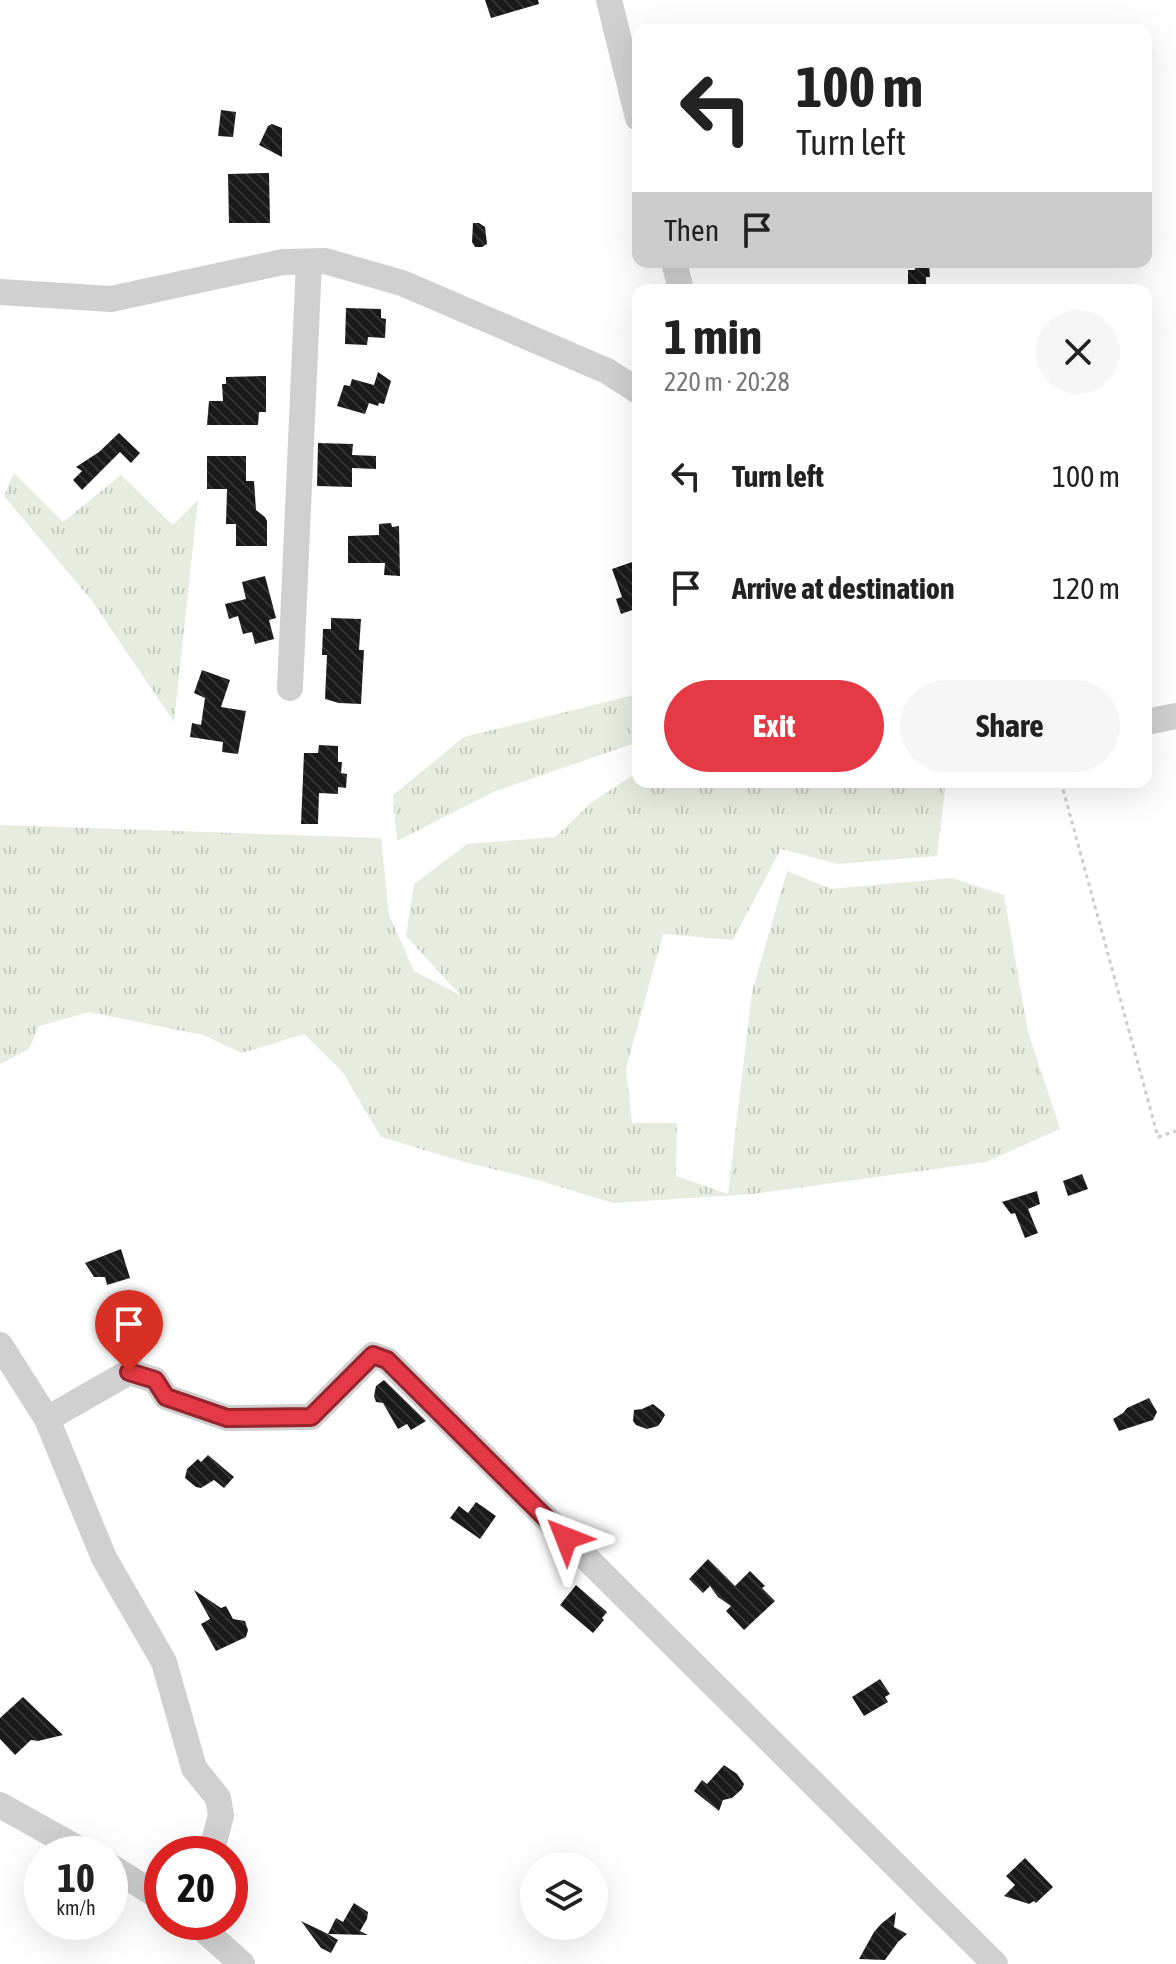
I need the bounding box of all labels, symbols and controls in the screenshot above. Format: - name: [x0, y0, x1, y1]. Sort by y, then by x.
- text: 100 m: [796, 55, 923, 119]
- icon: left: [664, 56, 768, 160]
- text: Turn left: [796, 121, 906, 163]
- icon: arrive: [735, 208, 779, 252]
- text: Then: [664, 213, 719, 247]
- text: 1 min: [664, 309, 762, 364]
- button: close: [1036, 310, 1120, 394]
- text: 220 m · 20:28: [664, 367, 790, 397]
- icon: left: [664, 454, 708, 498]
- text: Turn left: [732, 459, 824, 493]
- text: 100 m: [1052, 459, 1120, 493]
- icon: arrive: [664, 566, 708, 610]
- text: Arrive at destination: [732, 571, 954, 605]
- text: 120 m: [1052, 571, 1120, 605]
- button: Exit: [664, 680, 884, 772]
- button: Share: [900, 680, 1120, 772]
- pin: [95, 1290, 163, 1372]
- icon: arrive: [107, 1302, 151, 1346]
- position arrow: [524, 1496, 608, 1580]
- speed limit sign: 20: [144, 1836, 248, 1940]
- map controls: [520, 1852, 608, 1940]
- button: layers: [520, 1852, 608, 1940]
- text: 10: [57, 1855, 95, 1900]
- text: km/h: [56, 1896, 96, 1919]

